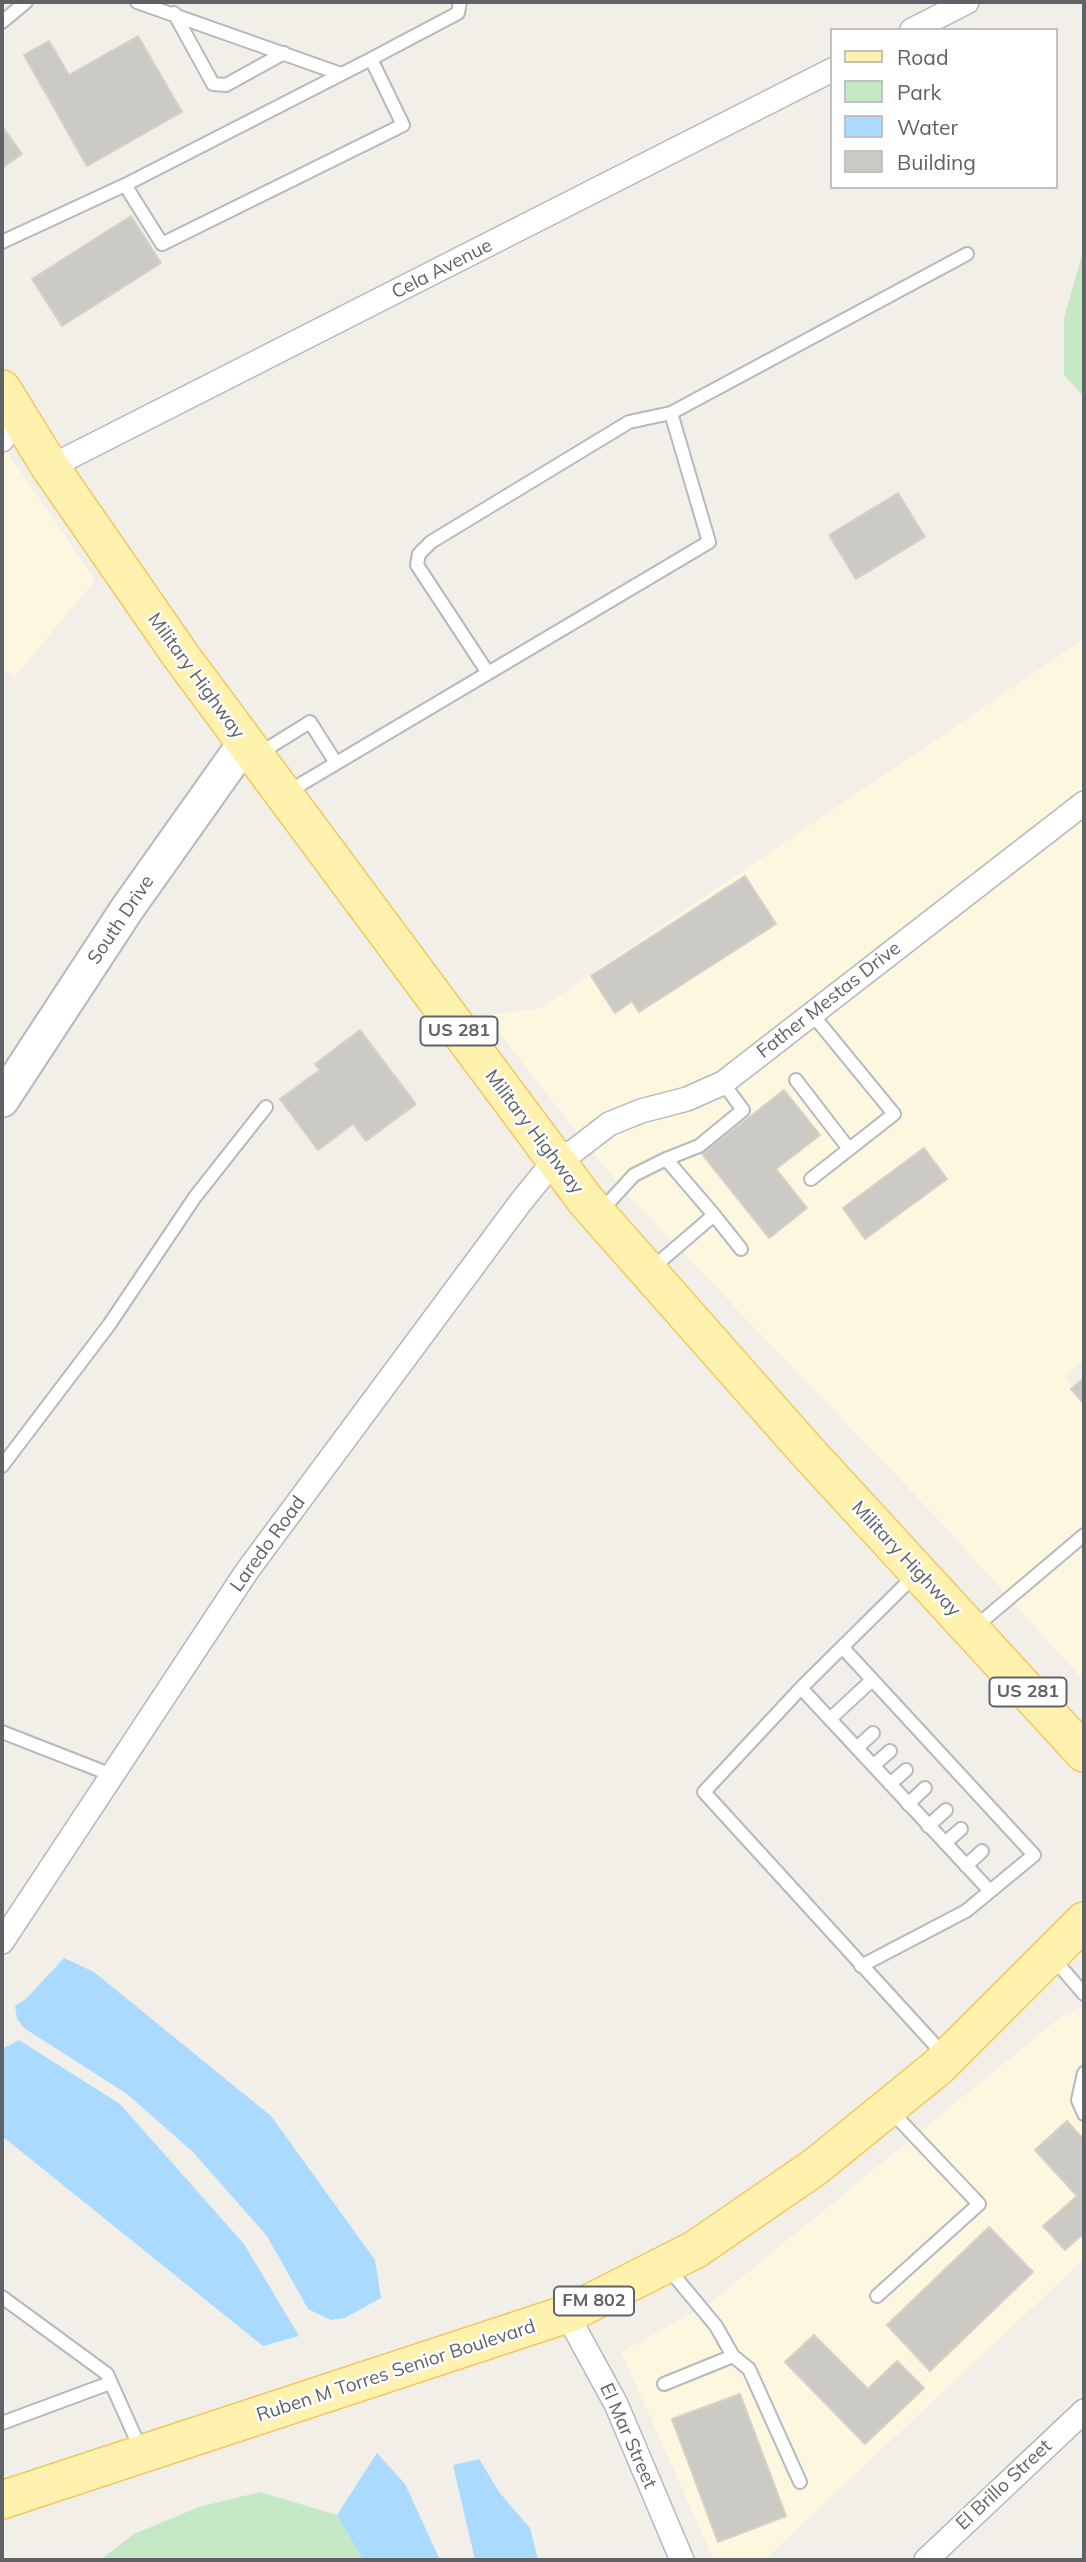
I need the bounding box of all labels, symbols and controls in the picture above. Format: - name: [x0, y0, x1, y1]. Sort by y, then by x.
- legend: [830, 28, 1058, 189]
- text: Road: [897, 44, 948, 70]
- text: Park: [897, 79, 941, 105]
- text: Water: [897, 114, 958, 140]
- text: Building: [897, 149, 976, 175]
- street label: Cela Avenue: [388, 234, 496, 304]
- street label: Military Highway: [143, 609, 249, 743]
- street label: South Drive: [83, 871, 159, 969]
- street label: Father Mestas Drive: [753, 937, 905, 1063]
- road number: US 281: [420, 1016, 498, 1046]
- street label: Military Highway: [480, 1065, 588, 1199]
- street label: Laredo Road: [226, 1492, 310, 1596]
- street label: Military Highway: [847, 1496, 965, 1622]
- road number: US 281: [990, 1678, 1066, 1707]
- road number: FM 802: [554, 2286, 634, 2316]
- street label: Ruben M Torres Senior Boulevard: [254, 2315, 538, 2427]
- street label: El Mar Street: [595, 2380, 661, 2492]
- street label: El Brillo Street: [951, 2435, 1057, 2535]

